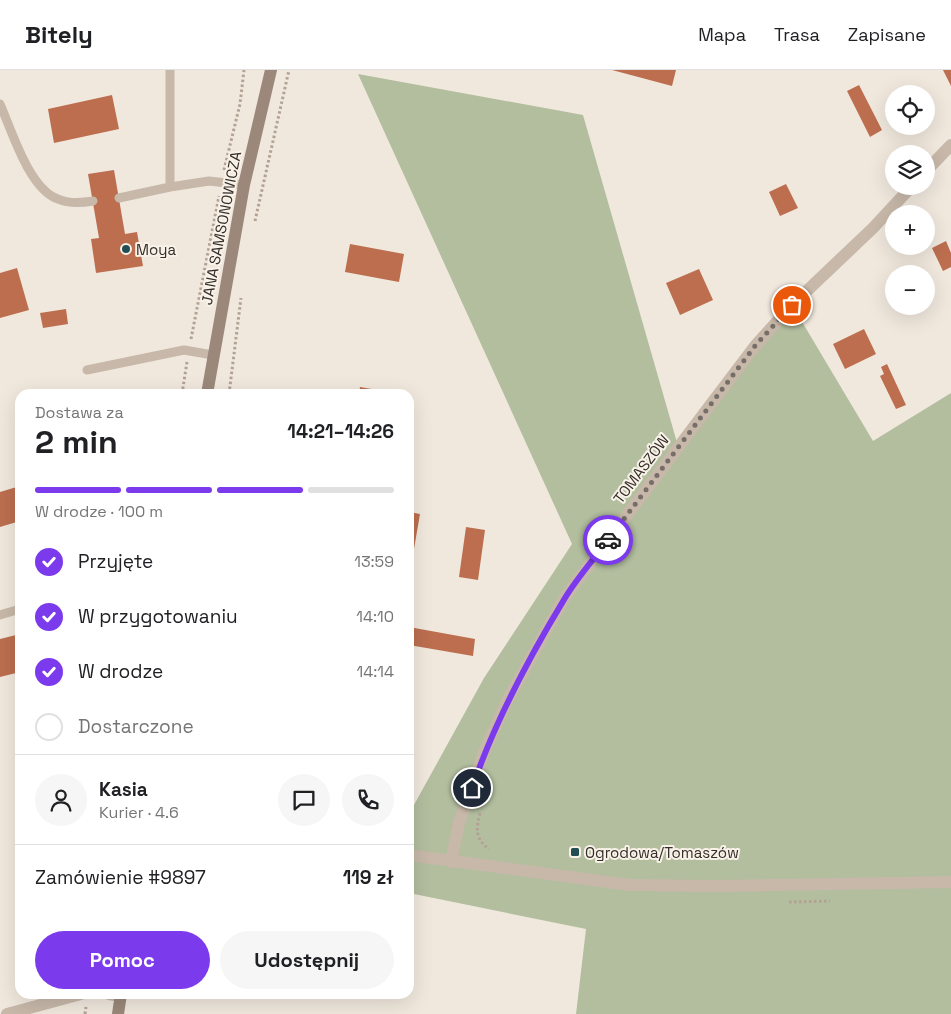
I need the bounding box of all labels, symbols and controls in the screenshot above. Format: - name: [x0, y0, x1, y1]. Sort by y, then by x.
- text: Bitely: [25, 19, 93, 50]
- text: Mapa: [698, 23, 746, 46]
- text: Trasa: [774, 23, 820, 46]
- text: Zapisane: [848, 23, 926, 46]
- map controls: [885, 85, 935, 315]
- button: locate: [885, 85, 935, 135]
- button: layers: [885, 145, 935, 195]
- street label: JANA SAMSONOWICZA: [197, 149, 245, 306]
- button: +: [885, 205, 935, 255]
- place label: Moya: [136, 240, 176, 259]
- marker: Moya: [120, 243, 132, 255]
- button: −: [885, 265, 935, 315]
- pin: [771, 284, 813, 326]
- icon: bag: [778, 291, 806, 319]
- text: Dostawa za: [35, 402, 124, 423]
- text: 14:21–14:26: [287, 419, 394, 444]
- text: 2 min: [35, 422, 118, 462]
- street label: TOMASZÓW: [609, 431, 673, 507]
- text: W drodze · 100 m: [35, 501, 163, 522]
- courier: [583, 515, 633, 565]
- icon: car: [594, 526, 622, 554]
- icon: check: [35, 548, 63, 576]
- text: Przyjęte: [78, 549, 153, 574]
- text: 13:59: [354, 551, 394, 572]
- icon: check: [35, 603, 63, 631]
- text: W przygotowaniu: [78, 604, 238, 629]
- text: 14:10: [356, 606, 394, 627]
- icon: check: [35, 658, 63, 686]
- text: W drodze: [78, 659, 163, 684]
- text: 14:14: [357, 661, 394, 682]
- text: Dostarczone: [78, 714, 194, 739]
- pin: [451, 767, 493, 809]
- button: person: [35, 774, 87, 826]
- button: chat: [278, 774, 330, 826]
- button: phone: [342, 774, 394, 826]
- icon: home: [458, 774, 486, 802]
- text: Kasia: [99, 777, 148, 802]
- text: Kurier · 4.6: [99, 802, 179, 823]
- place label: Ogrodowa/Tomaszów: [585, 843, 739, 862]
- marker: Ogrodowa/Tomaszów: [569, 846, 581, 858]
- text: Zamówienie #9897: [35, 865, 206, 890]
- text: 119 zł: [343, 865, 394, 890]
- button: Pomoc: [35, 931, 210, 989]
- button: Udostępnij: [220, 931, 394, 989]

